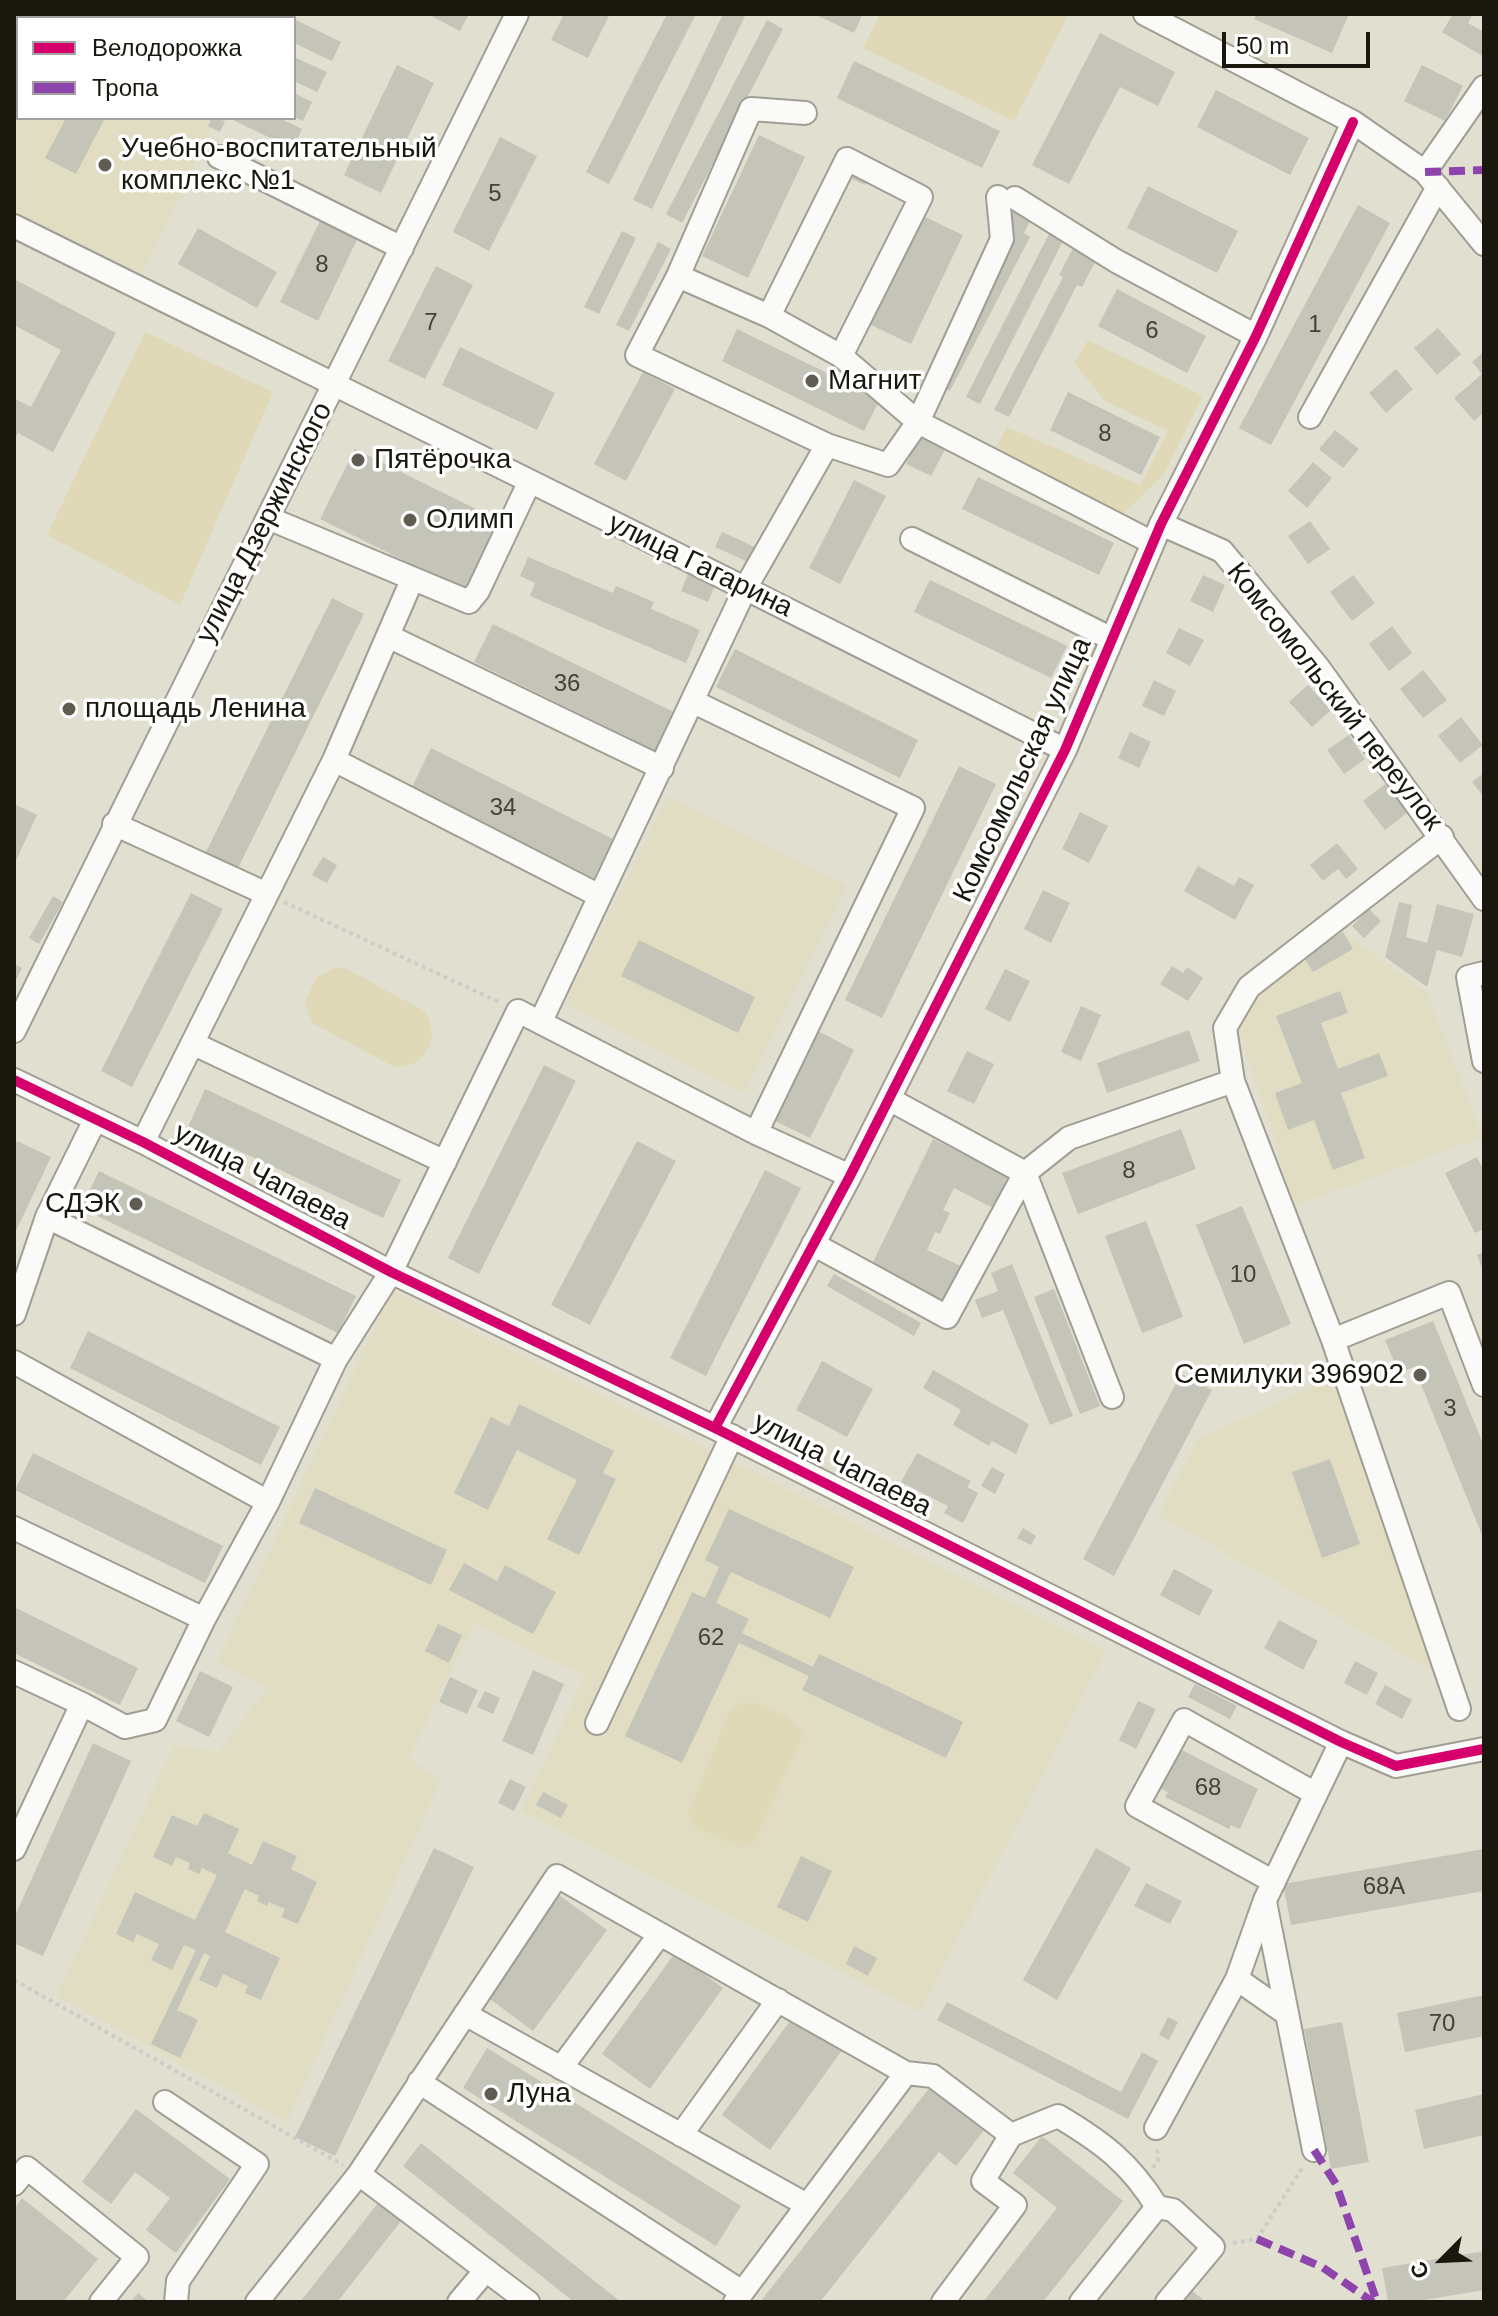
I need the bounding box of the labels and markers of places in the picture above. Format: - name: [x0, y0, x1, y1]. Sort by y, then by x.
- place label: Учебно-воспитательный комплекс №1: [121, 132, 437, 198]
- marker: Учебно-воспитательный комплекс №1: [96, 156, 114, 174]
- place label: Магнит: [828, 364, 921, 398]
- marker: Магнит: [803, 372, 821, 390]
- place label: Пятёрочка: [374, 443, 511, 477]
- marker: Пятёрочка: [349, 451, 367, 469]
- place label: Олимп: [426, 503, 514, 537]
- marker: Олимп: [401, 511, 419, 529]
- place label: площадь Ленина: [85, 692, 306, 726]
- marker: площадь Ленина: [60, 700, 78, 718]
- place label: СДЭК: [45, 1187, 120, 1221]
- marker: СДЭК: [127, 1195, 145, 1213]
- place label: Семилуки 396902: [1174, 1358, 1404, 1392]
- marker: Семилуки 396902: [1411, 1366, 1429, 1384]
- place label: Луна: [507, 2077, 571, 2111]
- marker: Луна: [482, 2085, 500, 2103]

